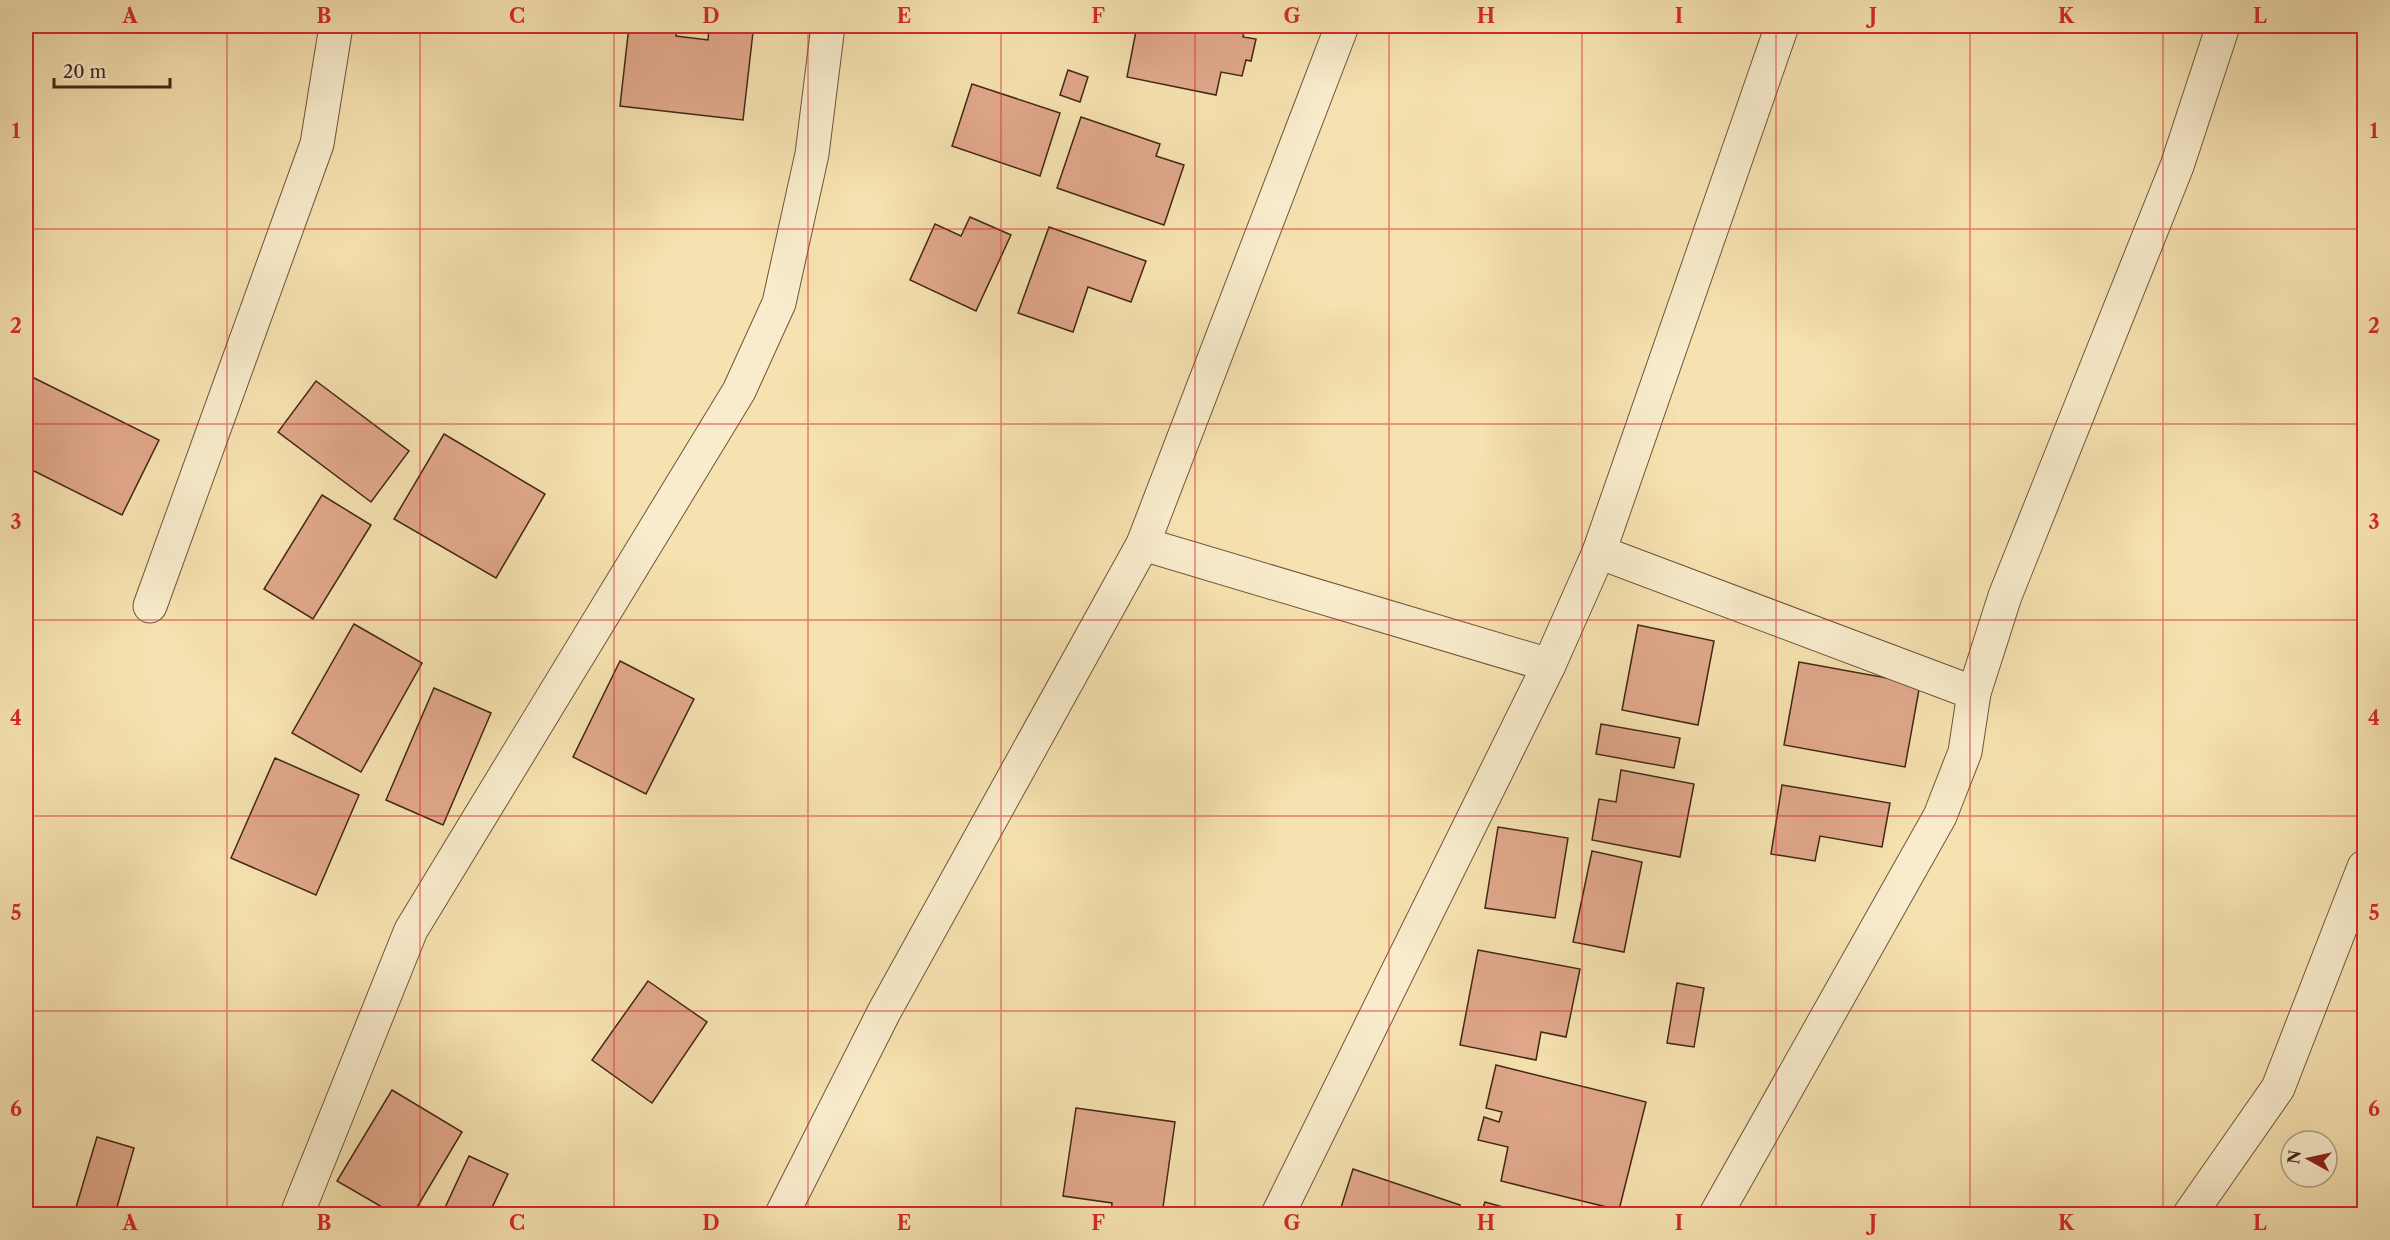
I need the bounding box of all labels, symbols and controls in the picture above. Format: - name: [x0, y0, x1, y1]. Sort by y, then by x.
- text: A: [121, 4, 138, 28]
- text: B: [317, 4, 332, 28]
- text: C: [509, 4, 525, 28]
- text: D: [702, 4, 720, 28]
- text: E: [897, 4, 911, 28]
- text: F: [1091, 4, 1105, 28]
- text: G: [1284, 4, 1301, 28]
- text: H: [1477, 4, 1495, 28]
- text: I: [1675, 4, 1683, 28]
- text: J: [1865, 4, 1877, 28]
- text: K: [2058, 4, 2075, 28]
- text: L: [2253, 4, 2267, 28]
- scale bar: [54, 51, 170, 89]
- text: 20 m: [63, 61, 107, 83]
- text: 1: [12, 119, 21, 143]
- text: 1: [2370, 119, 2379, 143]
- text: 2: [10, 314, 22, 338]
- text: 2: [2368, 314, 2380, 338]
- text: 3: [10, 510, 22, 534]
- text: 3: [2368, 510, 2380, 534]
- text: 4: [10, 706, 22, 730]
- text: 4: [2368, 706, 2380, 730]
- text: 5: [10, 901, 22, 925]
- text: 5: [2368, 901, 2380, 925]
- text: 6: [10, 1097, 22, 1121]
- text: 6: [2368, 1097, 2380, 1121]
- north arrow: [2279, 1129, 2339, 1189]
- text: N: [2283, 1149, 2305, 1165]
- text: A: [121, 1211, 138, 1235]
- text: B: [317, 1211, 332, 1235]
- text: C: [509, 1211, 525, 1235]
- text: D: [702, 1211, 720, 1235]
- text: E: [897, 1211, 911, 1235]
- text: F: [1091, 1211, 1105, 1235]
- text: G: [1284, 1211, 1301, 1235]
- text: H: [1477, 1211, 1495, 1235]
- text: I: [1675, 1211, 1683, 1235]
- text: J: [1865, 1211, 1877, 1235]
- text: K: [2058, 1211, 2075, 1235]
- text: L: [2253, 1211, 2267, 1235]

